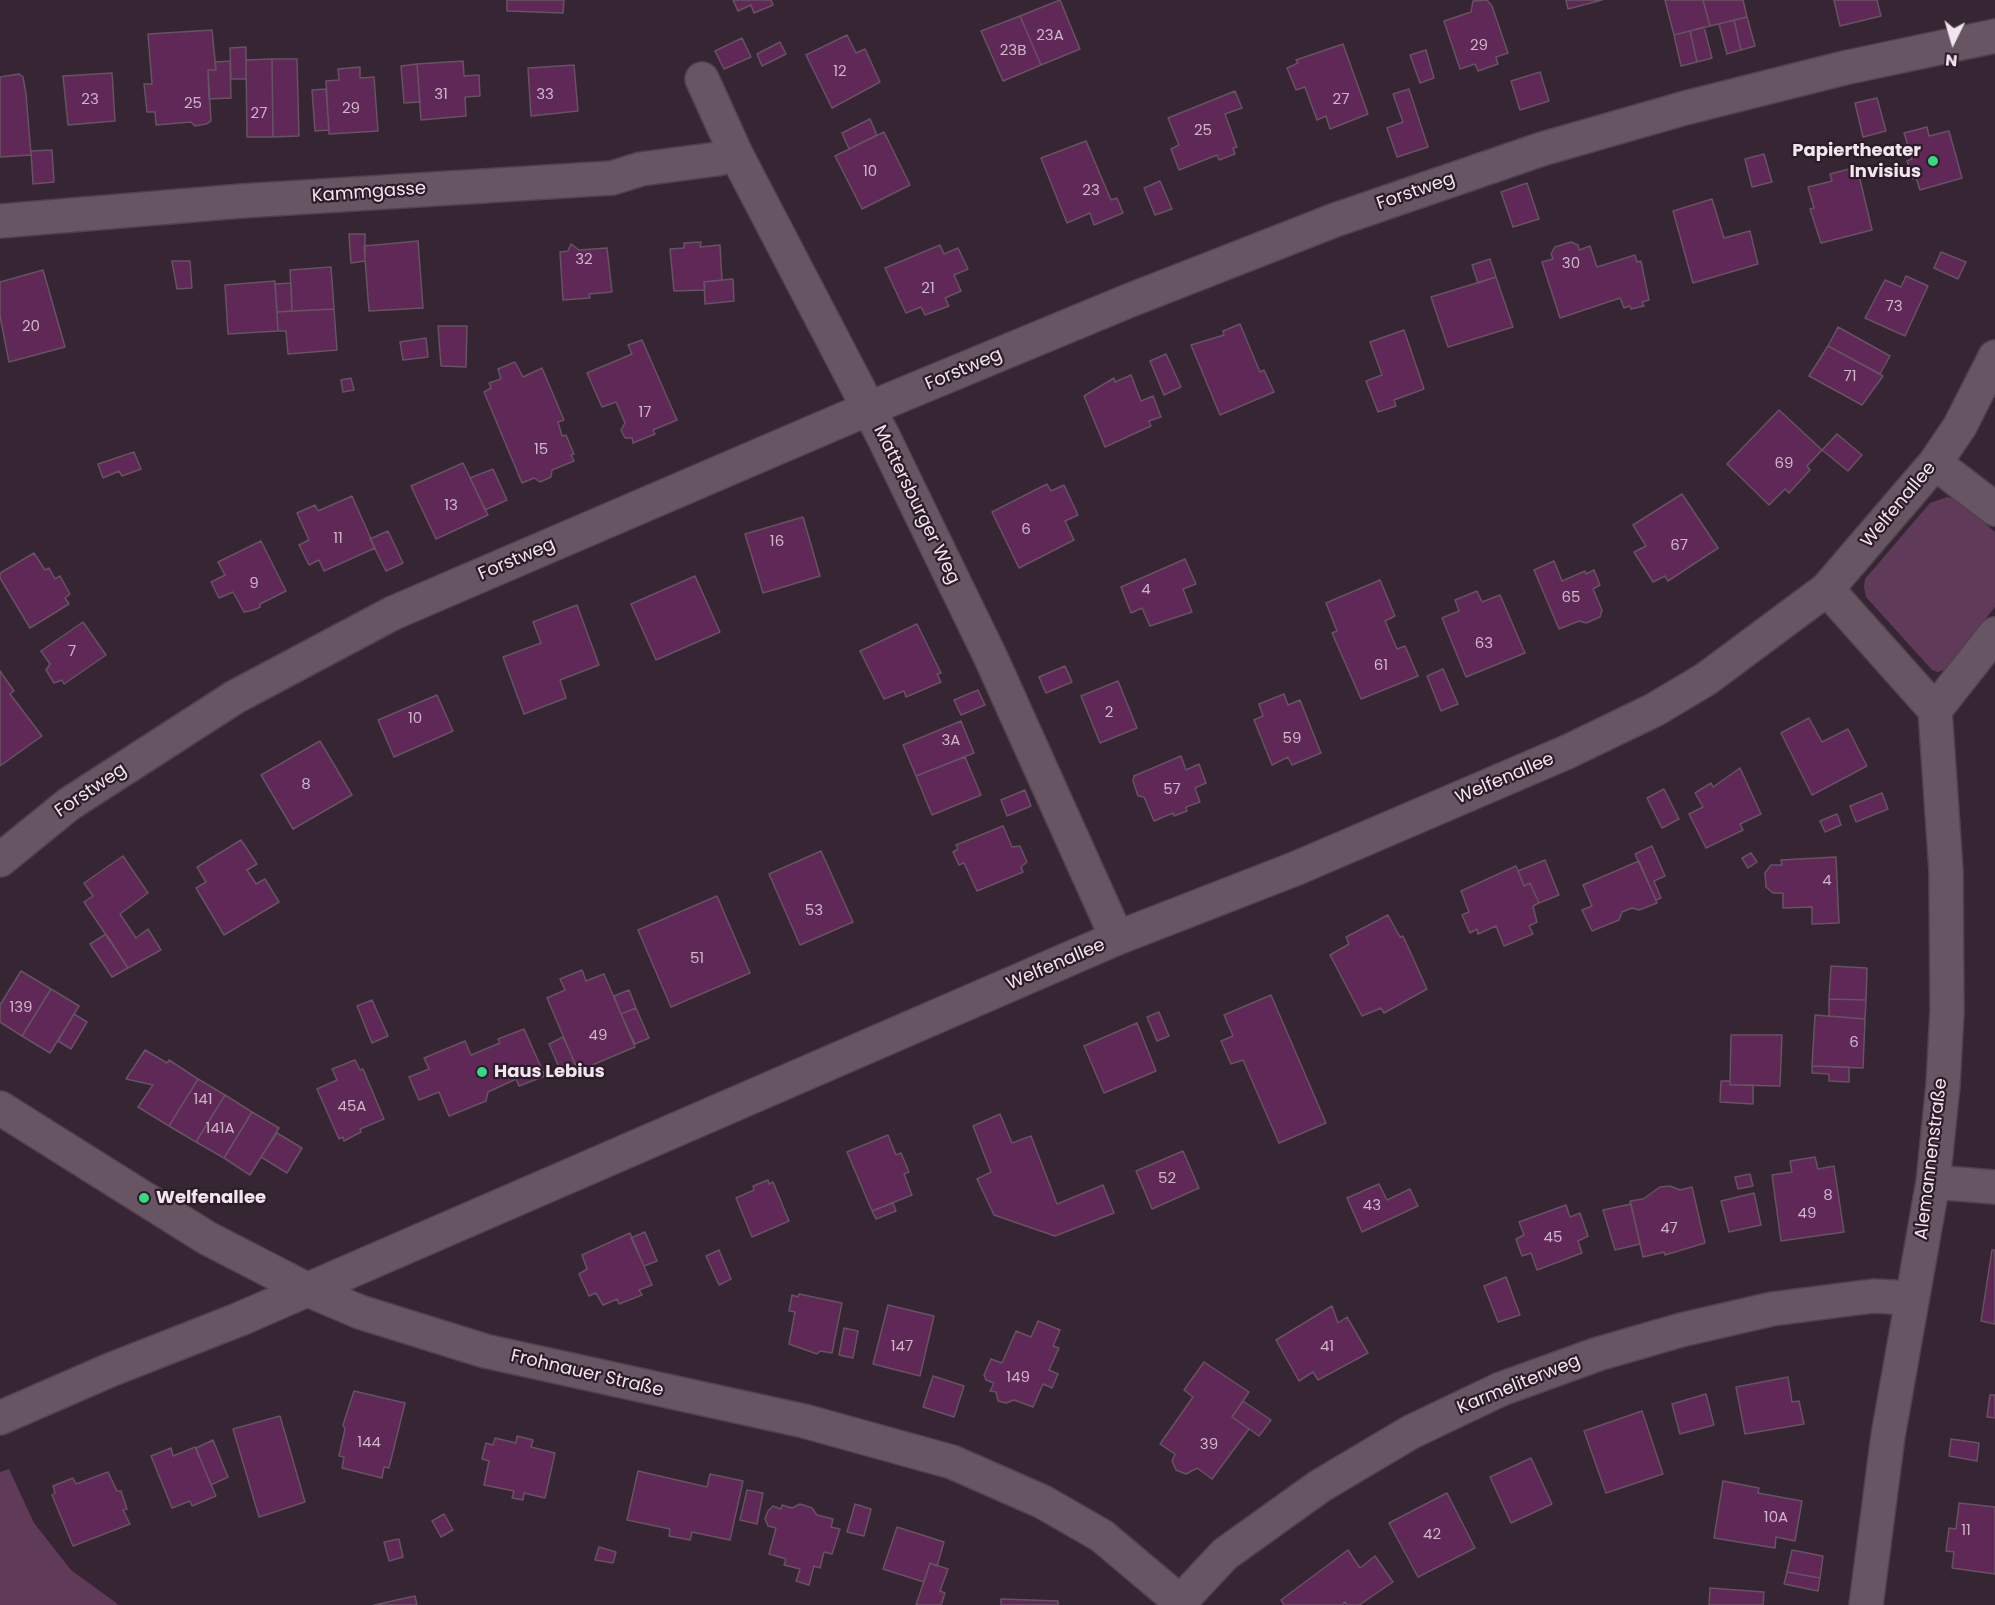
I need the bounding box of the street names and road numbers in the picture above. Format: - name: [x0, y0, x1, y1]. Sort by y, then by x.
- street label: Forstweg: [1374, 169, 1458, 215]
- street label: Kammgasse: [311, 178, 427, 208]
- street label: Forstweg: [922, 344, 1006, 396]
- street label: Mattersburger Weg: [868, 422, 964, 588]
- street label: Welfenallee: [1857, 458, 1941, 552]
- street label: Forstweg: [475, 534, 559, 586]
- street label: Welfenallee: [1452, 749, 1558, 809]
- street label: Forstweg: [51, 759, 131, 823]
- street label: Welfenallee: [1003, 935, 1109, 995]
- street label: Alemannenstraße: [1911, 1077, 1953, 1241]
- street label: Frohnauer Straße: [509, 1346, 665, 1402]
- street label: Karmeliterweg: [1454, 1350, 1584, 1420]

